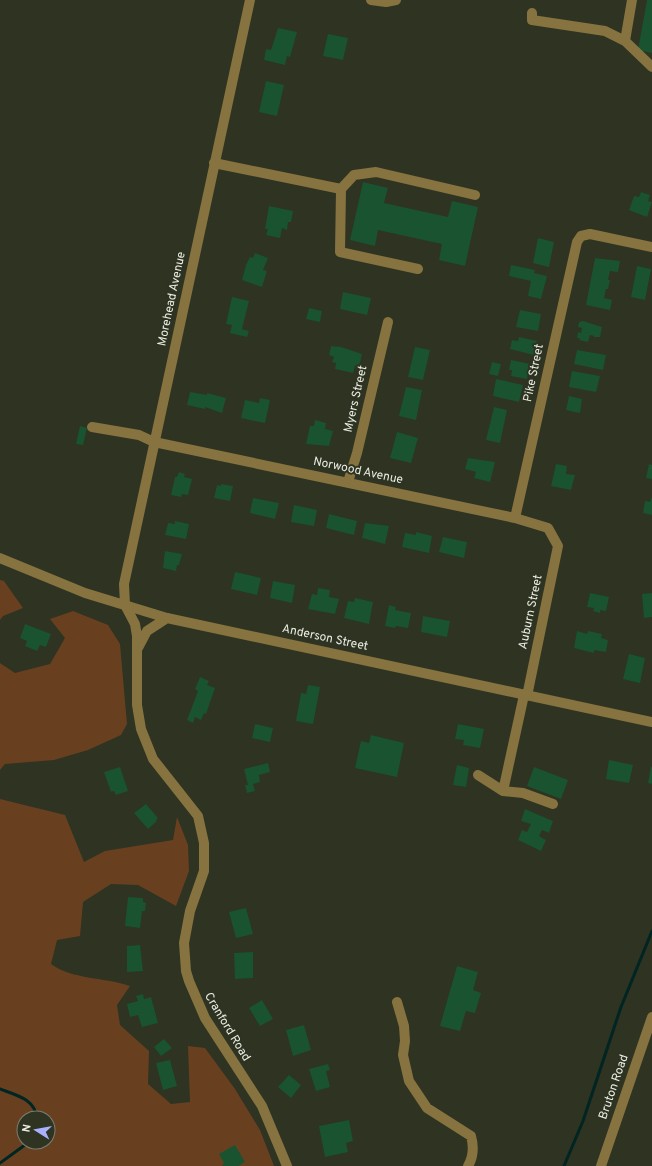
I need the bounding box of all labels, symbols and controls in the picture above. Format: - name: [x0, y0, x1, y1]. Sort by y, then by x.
- street label: Morehead Avenue: [154, 250, 190, 348]
- street label: Pike Street: [520, 343, 548, 403]
- street label: Myers Street: [340, 364, 372, 434]
- street label: Norwood Avenue: [312, 454, 404, 488]
- street label: Auburn Street: [515, 573, 547, 651]
- street label: Anderson Street: [280, 621, 370, 655]
- street label: Cranford Road: [200, 990, 254, 1064]
- street label: Bruton Road: [595, 1052, 633, 1122]
- north arrow: [16, 1110, 56, 1150]
- text: N: [20, 1123, 35, 1133]

